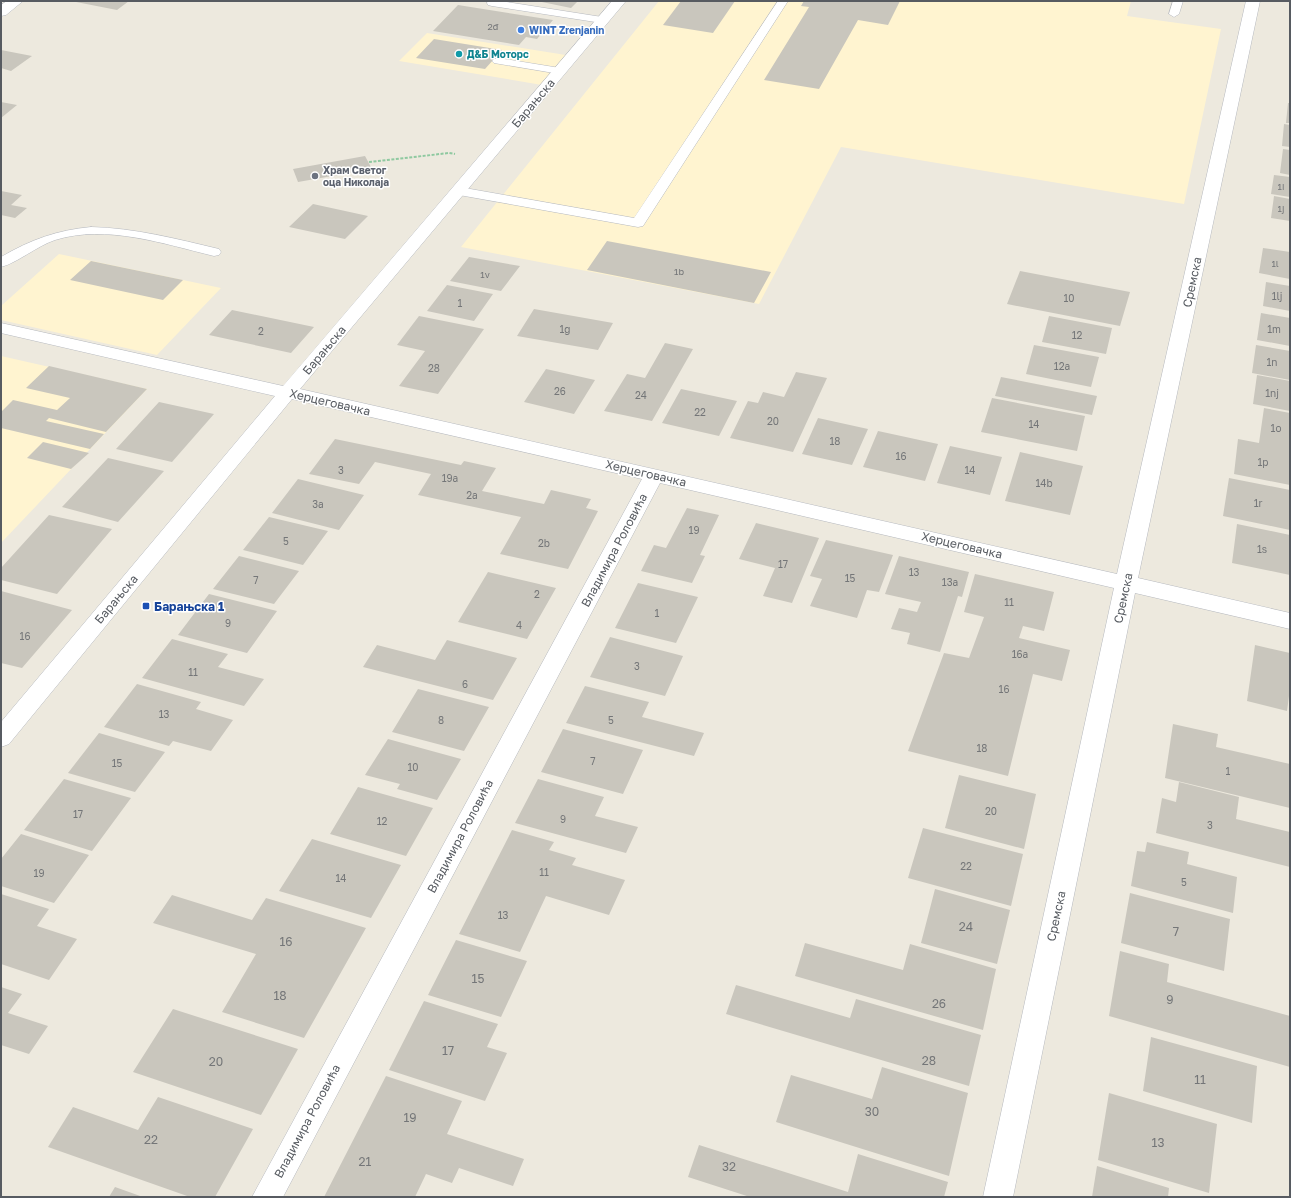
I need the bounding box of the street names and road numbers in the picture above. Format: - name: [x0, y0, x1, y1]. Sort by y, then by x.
- street label: Барањска: [508, 75, 558, 131]
- street label: Сремска: [1179, 255, 1205, 309]
- street label: Барањска: [299, 322, 349, 378]
- street label: Херцеговачка: [288, 385, 372, 419]
- street label: Херцеговачка: [604, 456, 688, 490]
- street label: Владимира Роловића: [578, 491, 650, 609]
- street label: Херцеговачка: [920, 528, 1004, 562]
- street label: Барањска: [91, 571, 141, 627]
- street label: Сремска: [1110, 571, 1136, 625]
- street label: Владимира Роловића: [424, 777, 496, 895]
- street label: Сремска: [1043, 889, 1069, 943]
- street label: Владимира Роловића: [271, 1062, 343, 1180]

